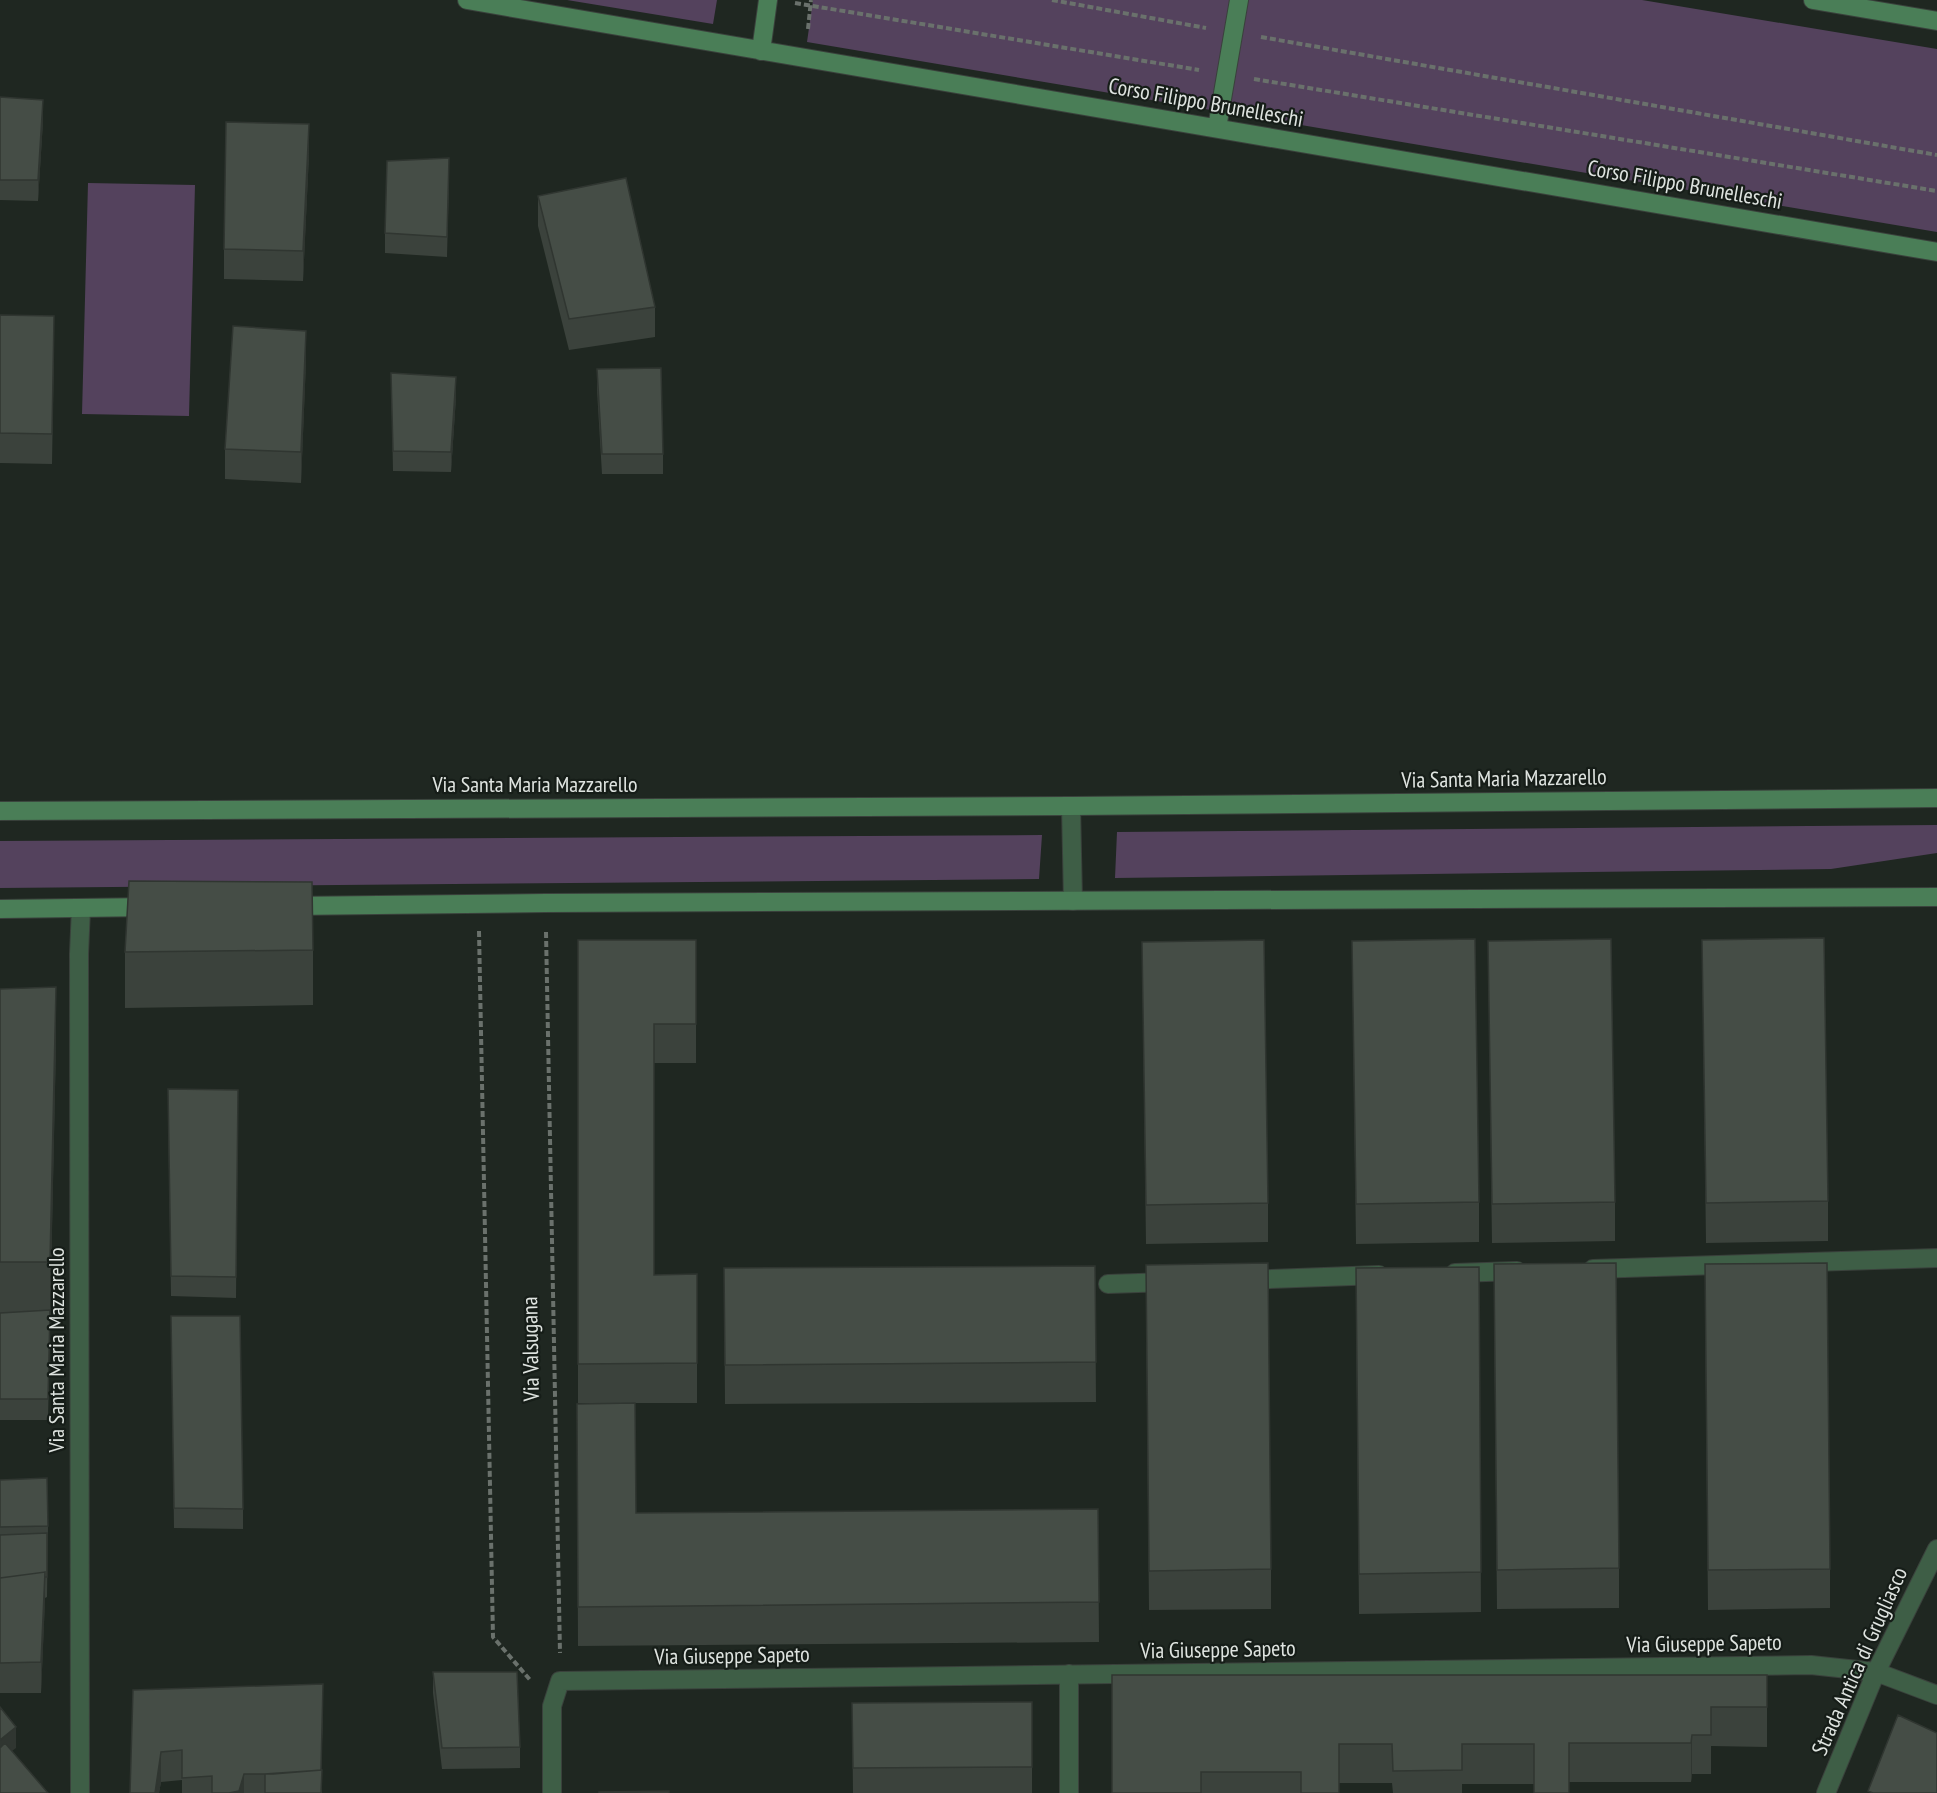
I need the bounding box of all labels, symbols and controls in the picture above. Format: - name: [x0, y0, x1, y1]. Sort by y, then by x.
- street label: Corso Filippo Brunelleschi: [1106, 71, 1306, 133]
- street label: Corso Filippo Brunelleschi: [1585, 153, 1785, 215]
- street label: Via Santa Maria Mazzarello: [1400, 762, 1607, 794]
- street label: Via Santa Maria Mazzarello: [431, 770, 638, 798]
- street label: Via Santa Maria Mazzarello: [42, 1247, 70, 1454]
- street label: Via Valsugana: [515, 1296, 545, 1403]
- street label: Strada Antica di Grugliasco: [1805, 1563, 1913, 1759]
- street label: Via Giuseppe Sapeto: [1625, 1628, 1782, 1658]
- street label: Via Giuseppe Sapeto: [1139, 1634, 1296, 1664]
- street label: Via Giuseppe Sapeto: [653, 1640, 810, 1670]

